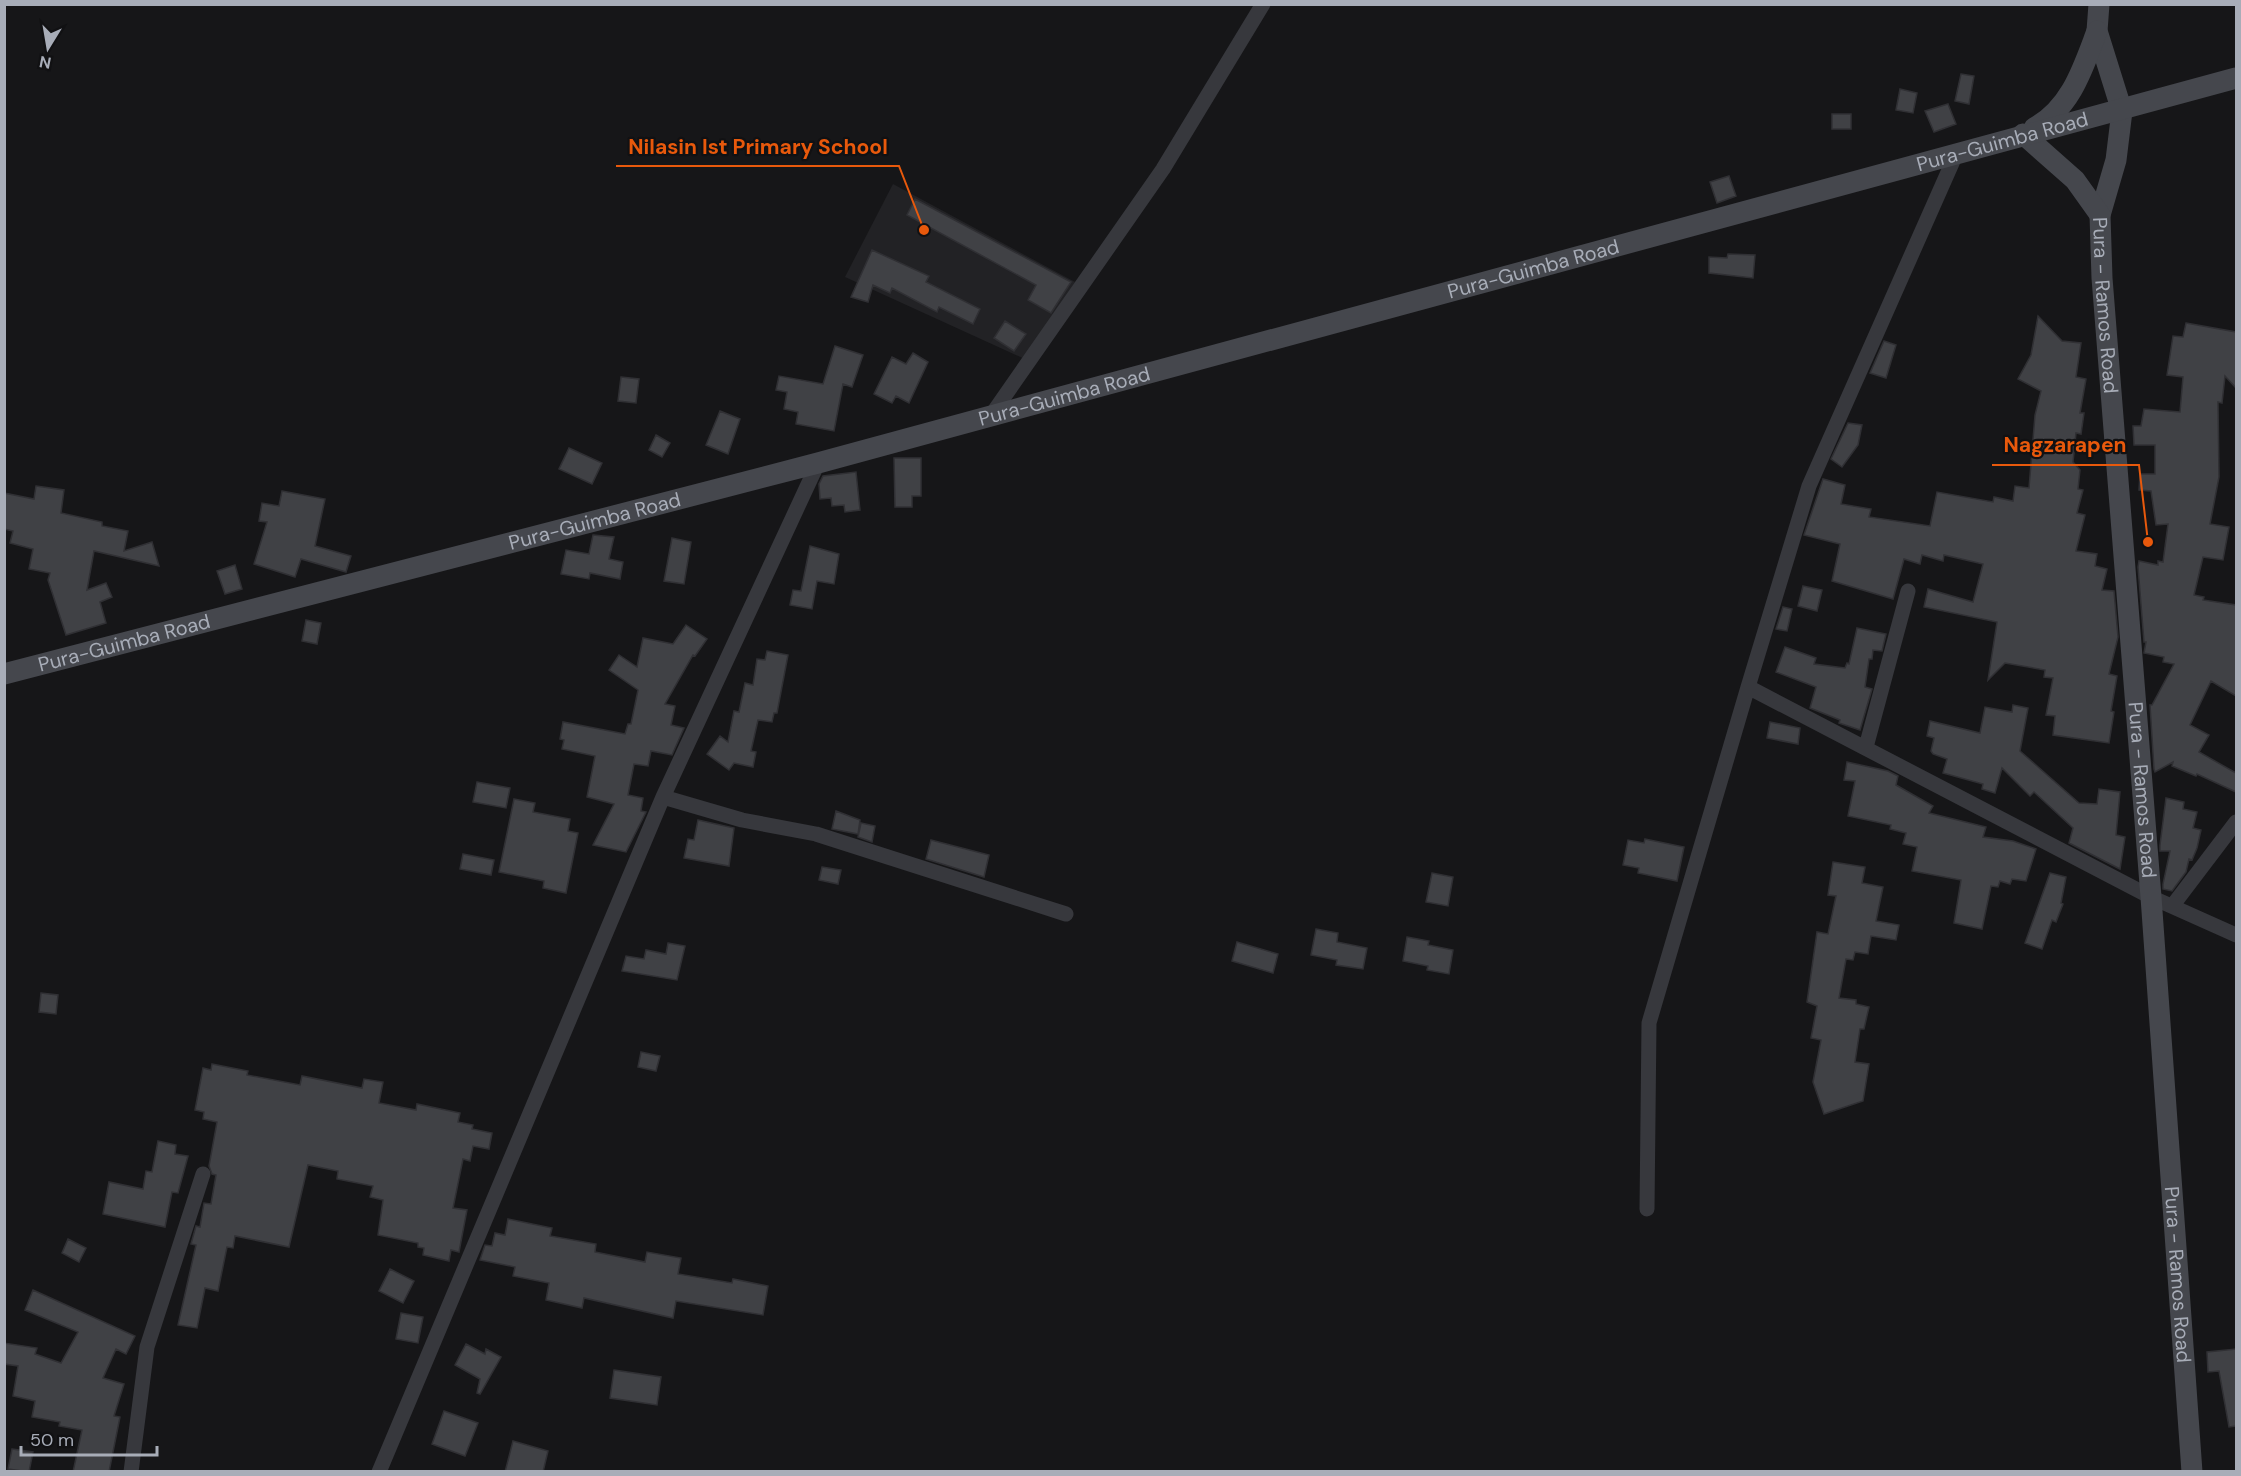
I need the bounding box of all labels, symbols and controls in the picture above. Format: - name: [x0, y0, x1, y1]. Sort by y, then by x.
- north arrow: [18, 18, 78, 78]
- text: N: [38, 51, 53, 74]
- street label: Pura-Guimba Road: [1913, 106, 2091, 177]
- callout: Nilasin Ist Primary School: [616, 127, 899, 166]
- text: Nilasin Ist Primary School: [628, 133, 888, 161]
- street label: Pura - Ramos Road: [2087, 217, 2124, 395]
- street label: Pura-Guimba Road: [1444, 233, 1622, 305]
- street label: Pura-Guimba Road: [975, 360, 1153, 432]
- callout: Nagzarapen: [1992, 426, 2139, 465]
- text: Nagzarapen: [2004, 431, 2126, 459]
- street label: Pura-Guimba Road: [506, 486, 683, 556]
- street label: Pura-Guimba Road: [35, 608, 213, 678]
- street label: Pura - Ramos Road: [2123, 701, 2162, 879]
- street label: Pura - Ramos Road: [2159, 1185, 2197, 1364]
- scale bar: [21, 1419, 158, 1457]
- text: 50 m: [30, 1428, 74, 1452]

